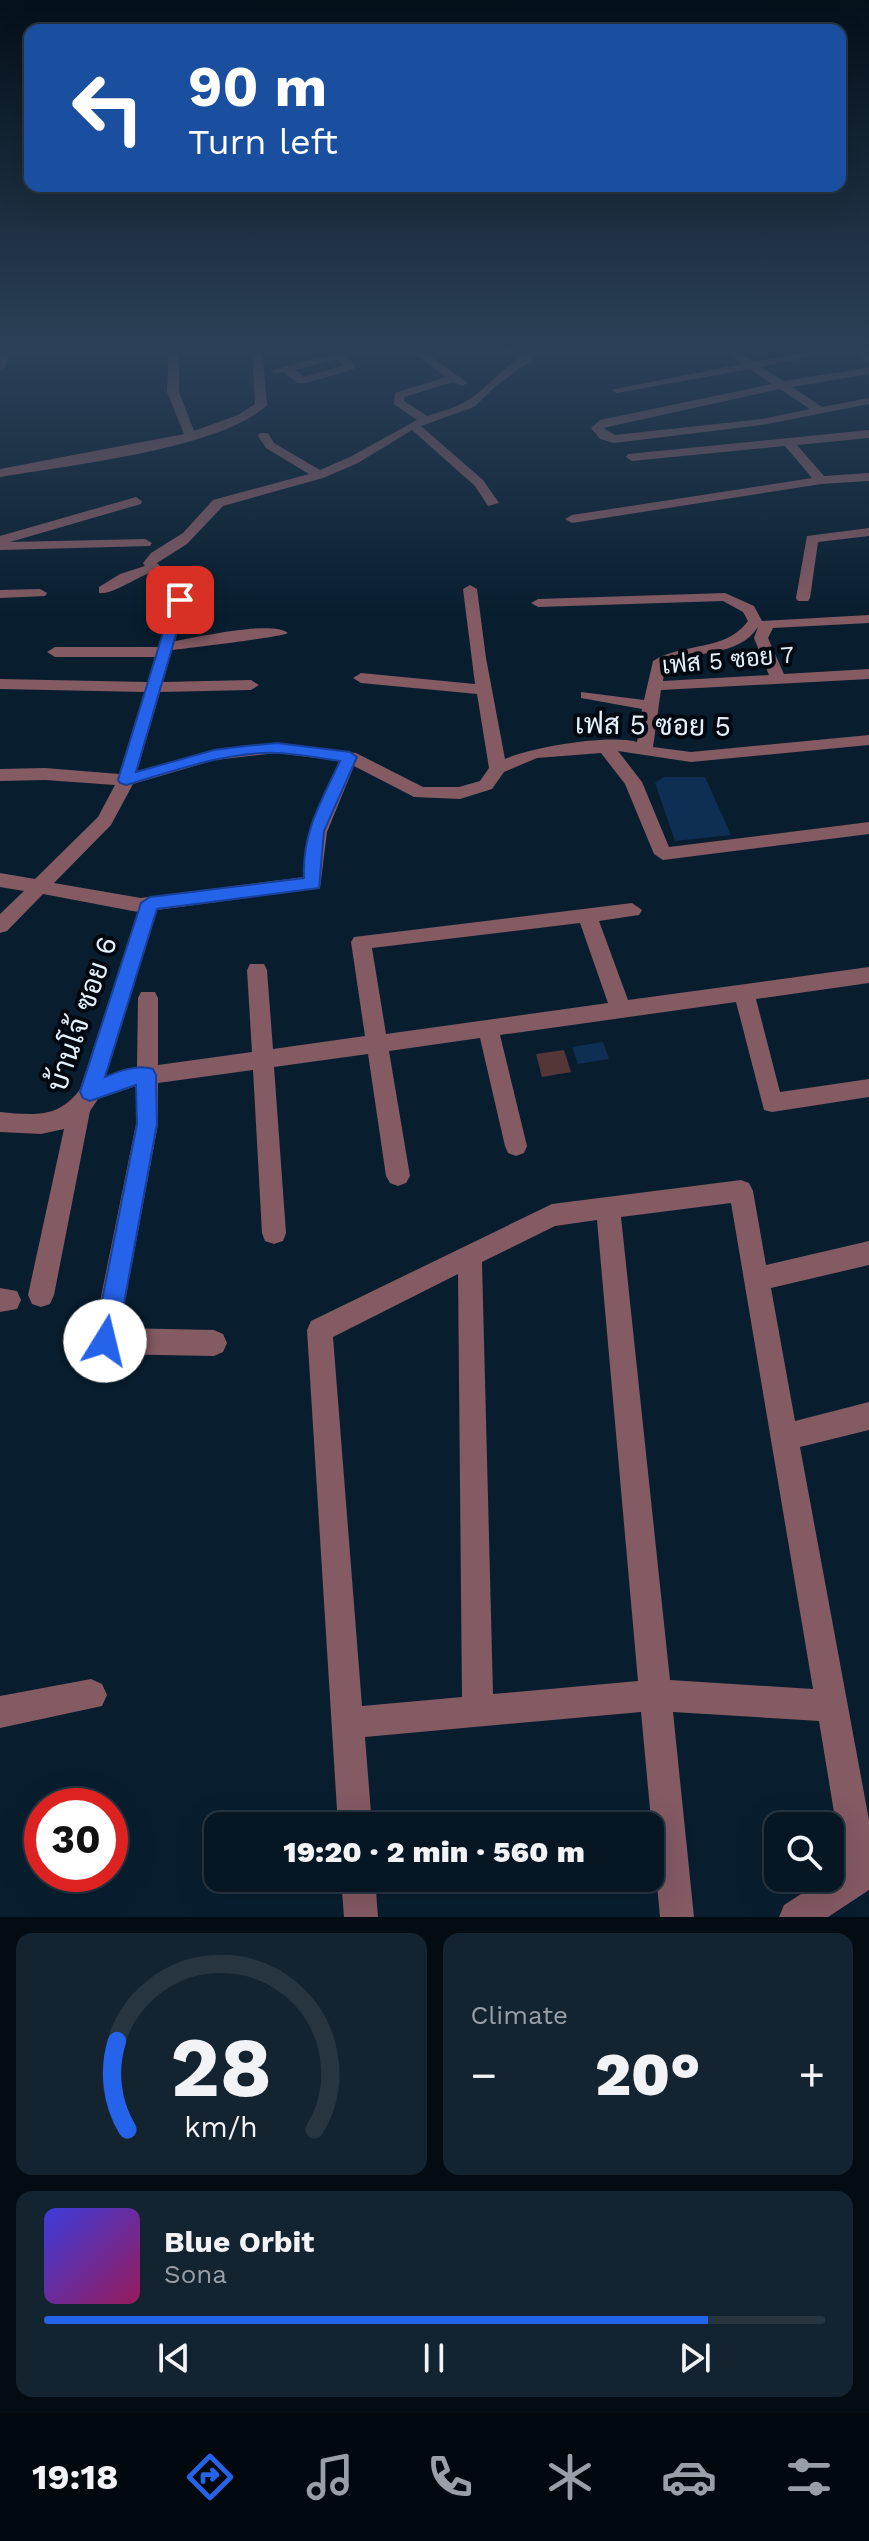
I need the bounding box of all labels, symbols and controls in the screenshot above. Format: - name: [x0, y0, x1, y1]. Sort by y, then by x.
- text: 90 m: [188, 54, 327, 120]
- icon: left: [56, 56, 160, 160]
- text: Turn left: [188, 121, 338, 163]
- pin: [146, 566, 214, 634]
- icon: arrive: [158, 578, 202, 622]
- street label: เฟส 5 ซอย 7: [661, 640, 795, 680]
- street label: เฟส 5 ซอย 5: [575, 707, 731, 743]
- street label: บ้านโจ้ ซอย 6: [37, 931, 124, 1096]
- position arrow: [63, 1299, 147, 1383]
- speed limit sign: 30: [24, 1788, 128, 1892]
- map controls: [764, 1812, 844, 1892]
- button: search: [764, 1812, 844, 1892]
- text: 19:20 · 2 min · 560 m: [283, 1834, 585, 1869]
- text: Climate: [471, 2000, 568, 2030]
- text: 28: [170, 2019, 272, 2116]
- text: 20°: [595, 2039, 701, 2110]
- text: −: [471, 2049, 497, 2101]
- text: +: [798, 2049, 825, 2101]
- text: km/h: [184, 2110, 258, 2144]
- text: Blue Orbit: [164, 2224, 314, 2259]
- text: Sona: [164, 2259, 227, 2289]
- icon: previous: [152, 2336, 196, 2380]
- icon: pause: [412, 2336, 456, 2380]
- icon: next: [673, 2336, 717, 2380]
- icon: directions: [182, 2449, 238, 2505]
- icon: music: [302, 2449, 358, 2505]
- icon: phone: [422, 2449, 478, 2505]
- icon: climate: [542, 2449, 598, 2505]
- icon: car: [661, 2449, 717, 2505]
- icon: filters: [781, 2449, 837, 2505]
- text: 19:18: [32, 2456, 119, 2498]

